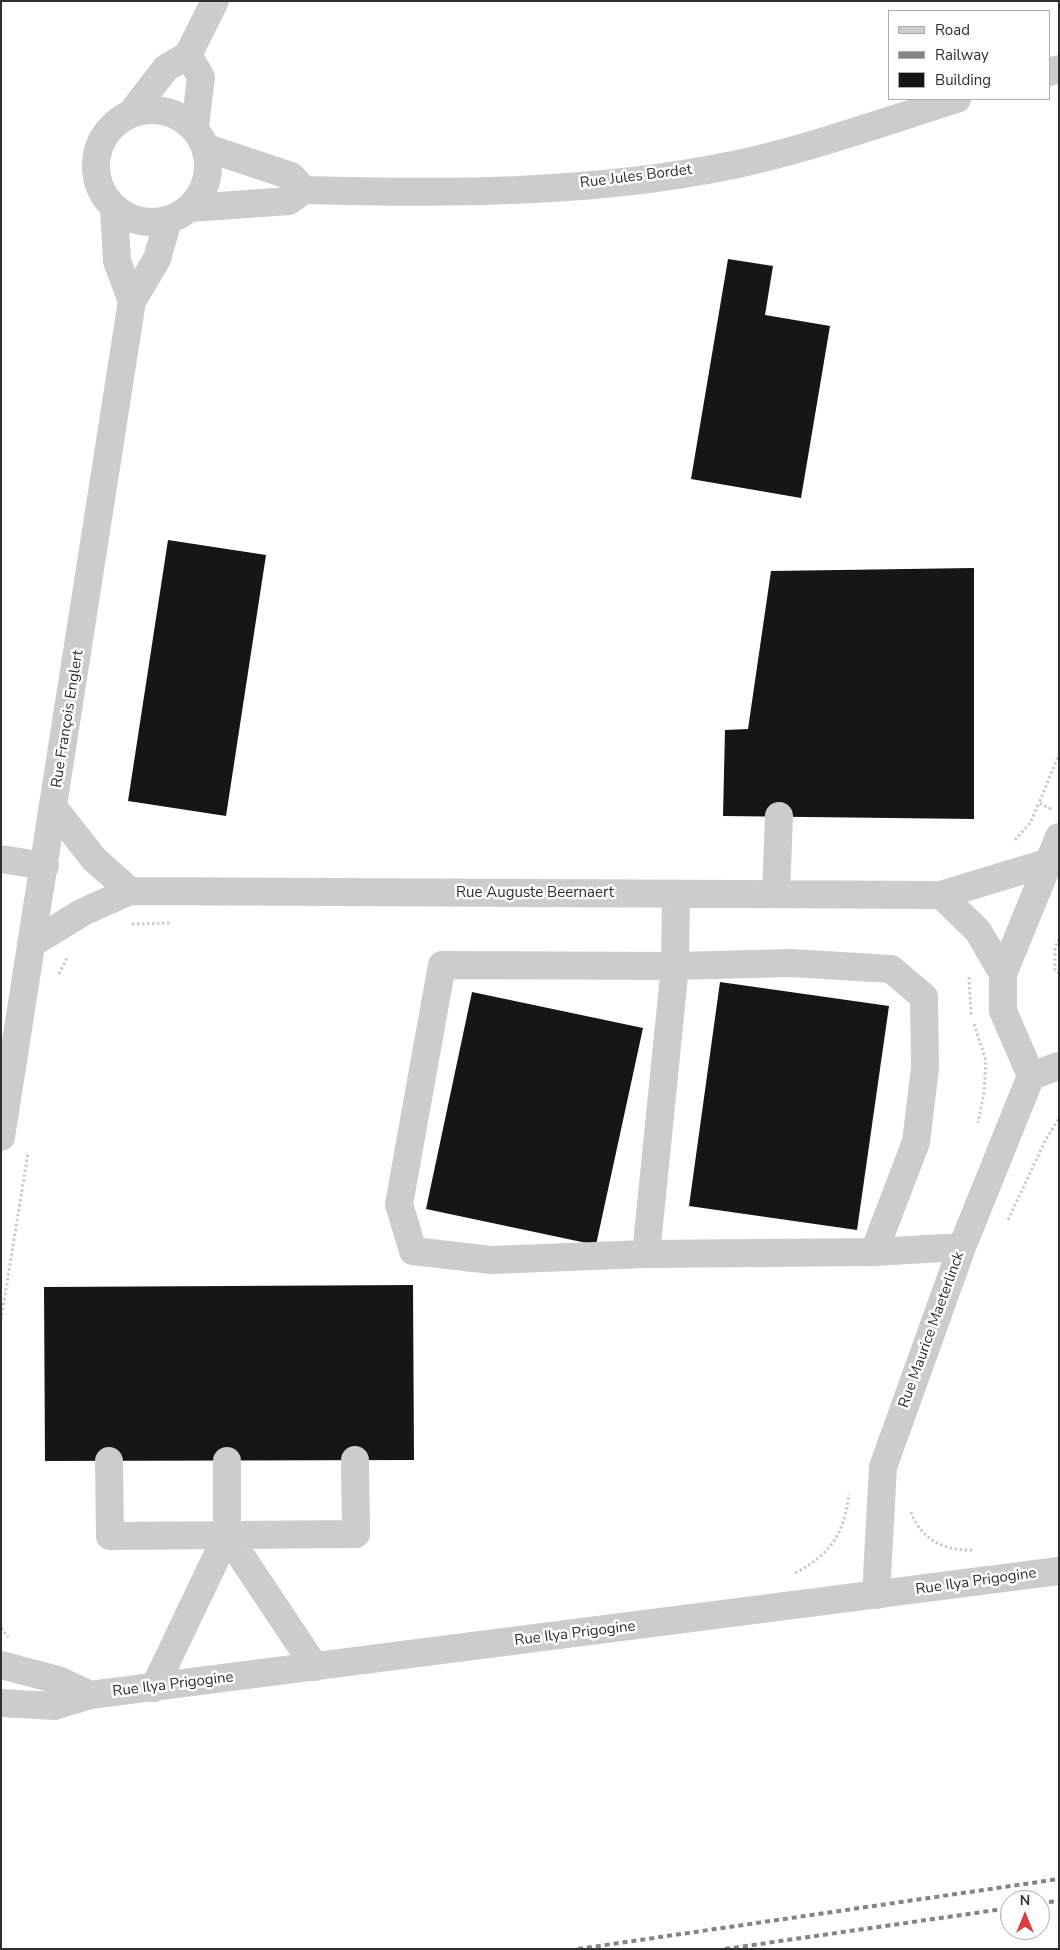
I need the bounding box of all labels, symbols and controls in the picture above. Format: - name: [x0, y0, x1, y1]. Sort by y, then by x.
- legend: [888, 10, 1050, 100]
- text: Road: [935, 20, 970, 40]
- text: Railway: [935, 45, 989, 65]
- text: Building: [935, 70, 991, 90]
- street label: Rue Jules Bordet: [579, 161, 693, 193]
- street label: Rue François Englert: [48, 649, 88, 789]
- street label: Rue Auguste Beernaert: [456, 884, 614, 902]
- street label: Rue Maurice Maeterlinck: [895, 1249, 969, 1411]
- street label: Rue Ilya Prigogine: [914, 1565, 1038, 1599]
- street label: Rue Ilya Prigogine: [513, 1618, 637, 1650]
- street label: Rue Ilya Prigogine: [111, 1669, 235, 1701]
- north arrow: [1000, 1890, 1050, 1940]
- text: N: [1020, 1891, 1030, 1910]

